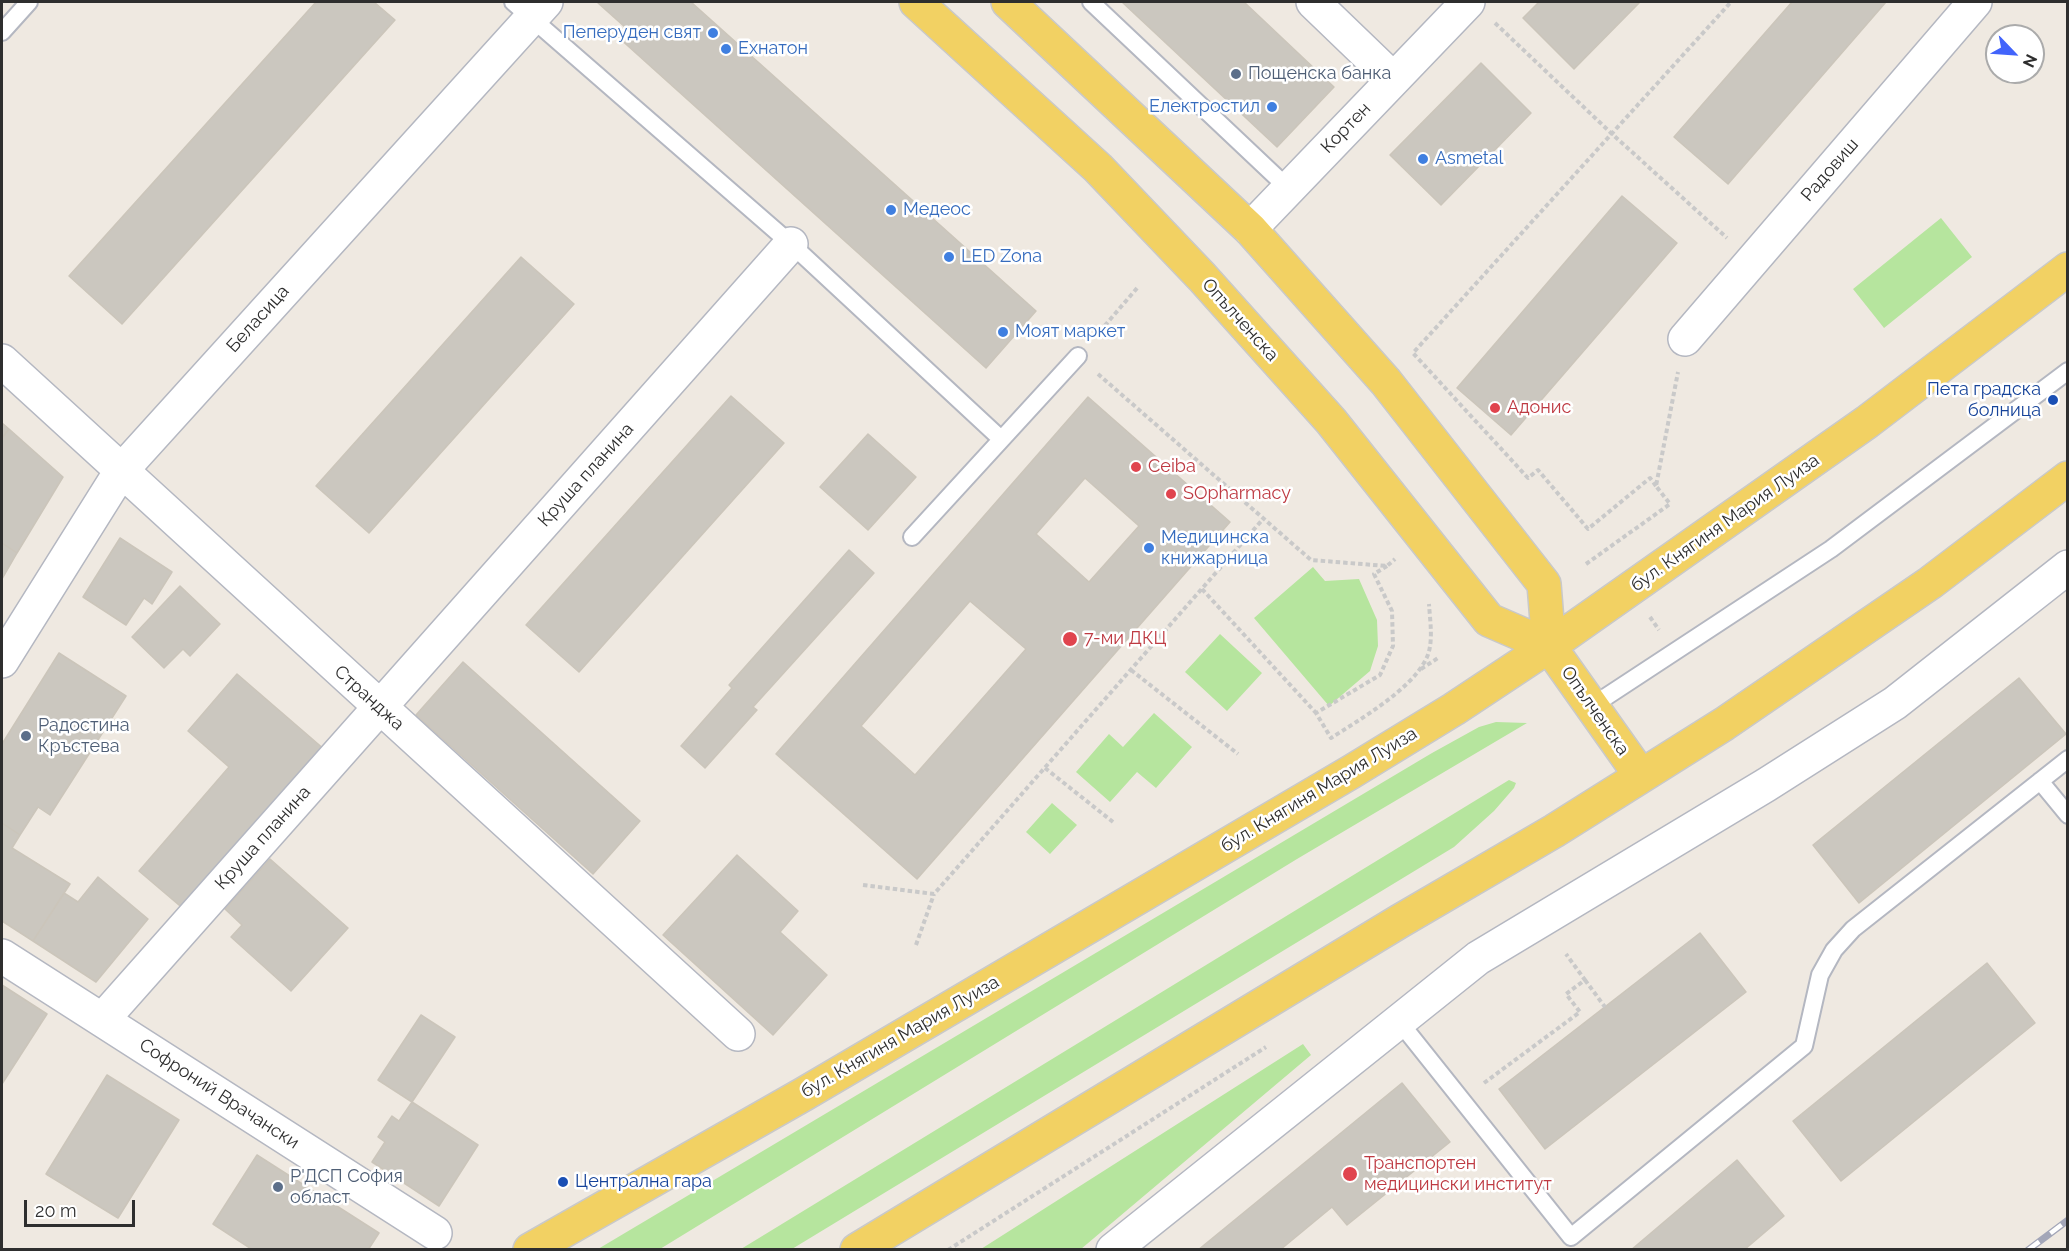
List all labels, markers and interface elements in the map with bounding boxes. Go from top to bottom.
place label: Пеперуден свят [563,22,701,44]
north arrow [1985,24,2045,84]
marker: Пеперуден свят [706,26,720,40]
place label: Ехнатон [738,38,808,60]
marker: Ехнатон [719,42,733,56]
text: N [2019,51,2041,71]
place label: Пощенска банка [1248,63,1391,85]
marker: Пощенска банка [1229,67,1243,81]
place label: Електростил [1149,96,1260,118]
street label: Кортен [1317,98,1375,158]
marker: Електростил [1265,100,1279,114]
street label: Радовиш [1797,134,1863,206]
place label: Asmetal [1435,148,1503,170]
marker: Asmetal [1416,152,1430,166]
place label: Медеос [903,199,971,221]
marker: Медеос [884,203,898,217]
place label: LED Zona [961,246,1042,268]
marker: LED Zona [942,250,956,264]
street label: Опълченска [1197,274,1283,366]
street label: Беласица [222,281,294,357]
place label: Моят маркет [1015,321,1125,343]
marker: Моят маркет [996,325,1010,339]
place label: Пета градска болница [1927,379,2041,422]
marker: Пета градска болница [2046,393,2060,407]
place label: Адонис [1507,397,1571,419]
marker: Адонис [1488,401,1502,415]
street label: Круша планина [534,419,638,531]
street label: бул. Княгиня Мария Луиза [1627,450,1823,596]
place label: Ceiba [1148,456,1196,478]
marker: Ceiba [1129,460,1143,474]
place label: SOpharmacy [1183,483,1291,505]
marker: SOpharmacy [1164,487,1178,501]
place label: Медицинска книжарница [1161,527,1269,570]
marker: Медицинска книжарница [1142,541,1156,555]
place label: 7-ми ДКЦ [1084,628,1167,650]
marker: 7-ми ДКЦ [1061,630,1079,648]
street label: Странджа [330,661,408,735]
street label: Опълченска [1556,662,1634,760]
place label: Радостина Кръстева [38,715,130,758]
street label: бул. Княгиня Мария Луиза [1217,723,1421,857]
marker: Радостина Кръстева [19,729,33,743]
street label: Круша планина [211,782,315,894]
street label: бул. Княгиня Мария Луиза [797,971,1003,1103]
street label: Софроний Врачански [135,1034,303,1154]
place label: Транспортен медицински институт [1364,1153,1552,1196]
marker: Транспортен медицински институт [1341,1165,1359,1183]
place label: Р'ДСП София област [290,1166,403,1208]
place label: Централна гара [575,1171,712,1193]
marker: Централна гара [556,1175,570,1189]
marker: Р'ДСП София област [271,1180,285,1194]
scale bar [27,1188,138,1226]
text: 20 m [35,1200,77,1221]

